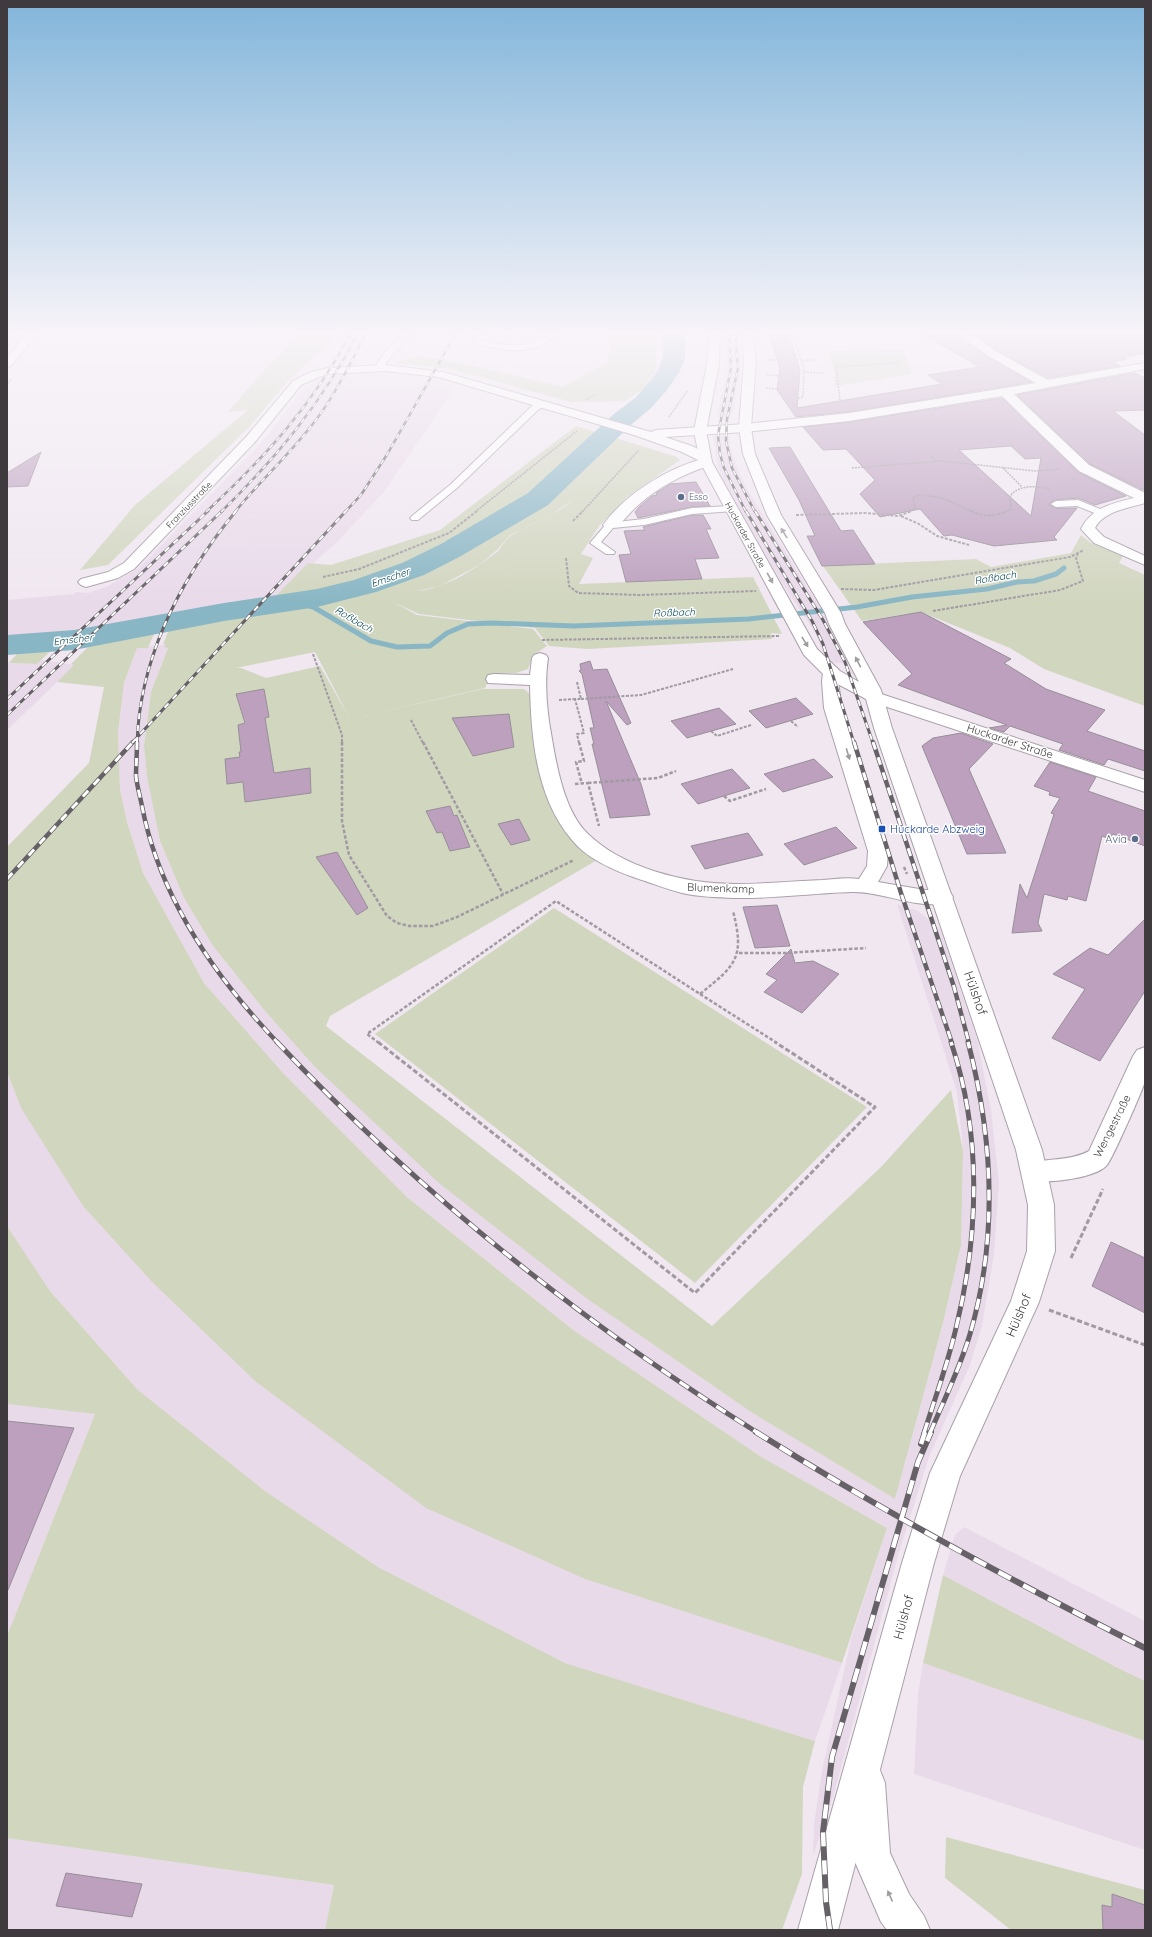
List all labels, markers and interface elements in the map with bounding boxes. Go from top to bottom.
street label: Franziusstraße [163,479,214,530]
place label: Esso [689,491,708,502]
marker: Esso [676,492,686,502]
street label: Huckarder Straße [723,500,768,570]
one-way arrow [780,527,787,539]
water label: Emscher [369,564,412,590]
water label: Roßbach [973,568,1017,587]
one-way arrow [767,573,773,584]
water label: Roßbach [332,603,375,636]
water label: Roßbach [653,605,695,620]
water label: Emscher [52,630,95,648]
one-way arrow [801,636,808,648]
one-way arrow [855,656,861,668]
street label: Huckarder Straße [965,720,1055,762]
one-way arrow [845,749,851,761]
place label: Huckarde Abzweig [890,822,985,836]
marker: Huckarde Abzweig [877,824,887,834]
place label: Avia [1105,832,1127,846]
marker: Avia [1130,834,1140,844]
street label: Blumenkamp [687,880,755,896]
street label: Hülshof [961,969,991,1018]
street label: Wengestraße [1090,1092,1134,1160]
street label: Hülshof [1002,1291,1034,1339]
street label: Hülshof [889,1593,917,1641]
one-way arrow [887,1891,893,1902]

